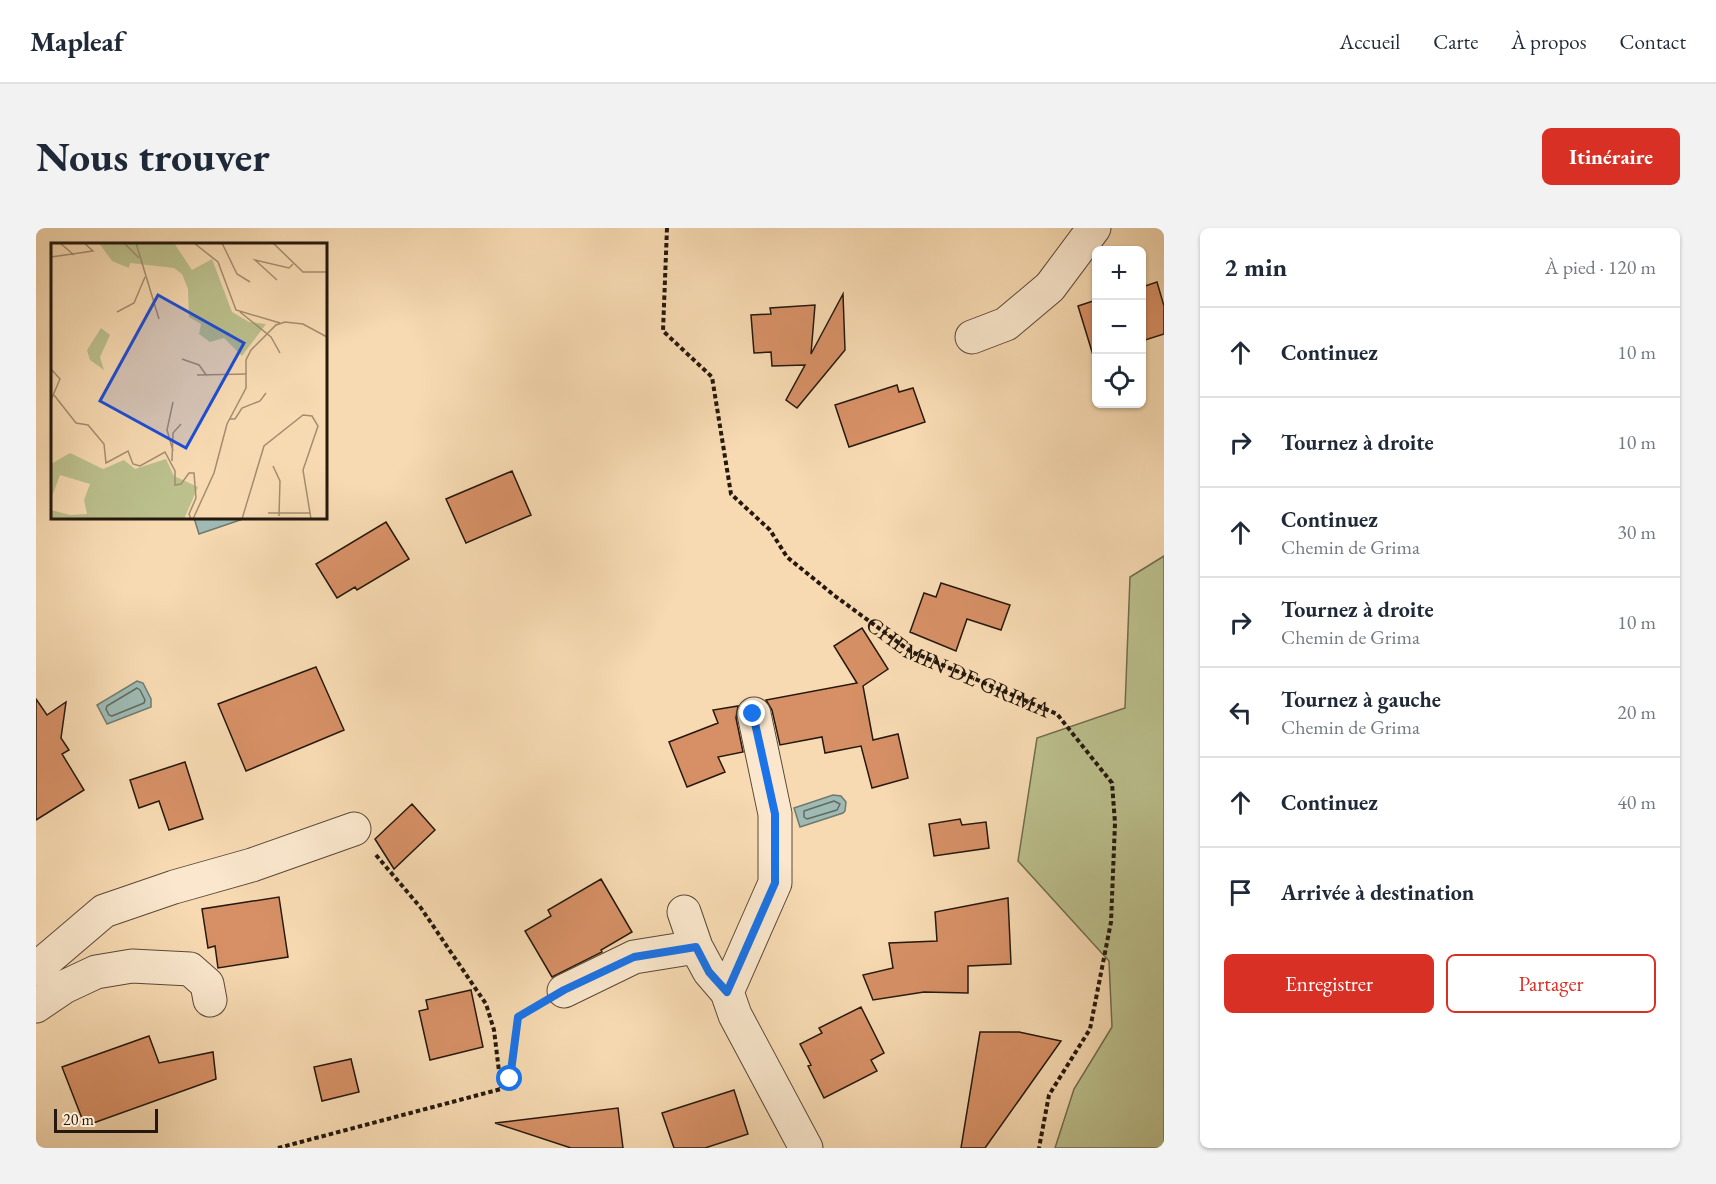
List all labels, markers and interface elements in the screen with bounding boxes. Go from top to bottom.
text: Mapleaf [30,23,124,59]
text: Accueil [1340,28,1400,55]
text: Carte [1433,28,1478,55]
text: À propos [1511,28,1586,55]
text: Contact [1619,28,1686,55]
button: Itinéraire [1542,128,1680,185]
text: Nous trouver [36,129,270,184]
inset map [51,243,327,519]
map controls [1092,246,1146,408]
button: + [1092,246,1146,300]
text: 2 min [1224,250,1287,284]
text: À pied · 120 m [1545,254,1656,280]
button: − [1092,300,1146,354]
icon: ahead [1224,336,1257,369]
text: Continuez [1281,338,1378,367]
text: 10 m [1617,339,1656,365]
button: locate [1092,354,1146,408]
icon: right [1224,426,1257,459]
text: Tournez à droite [1281,428,1434,457]
text: 10 m [1617,429,1656,455]
text: Continuez [1281,505,1378,534]
icon: ahead [1224,516,1257,549]
text: 30 m [1617,519,1656,545]
text: Chemin de Grima [1281,534,1420,560]
text: Tournez à droite [1281,595,1434,624]
icon: right [1224,606,1257,639]
street label: CHEMIN DE GRIMA [860,609,1056,724]
text: 10 m [1617,609,1656,635]
text: Chemin de Grima [1281,624,1420,650]
text: Tournez à gauche [1281,685,1441,714]
icon: left [1224,696,1257,729]
text: 20 m [1617,699,1656,725]
route end [739,700,765,726]
text: Chemin de Grima [1281,714,1420,740]
icon: ahead [1224,786,1257,819]
text: Continuez [1281,788,1378,817]
text: 40 m [1617,789,1656,815]
icon: arrive [1224,876,1257,909]
text: Arrivée à destination [1281,878,1474,907]
button: Enregistrer [1224,954,1434,1013]
button: Partager [1446,954,1656,1013]
route start [496,1065,522,1091]
scale bar [54,1106,158,1134]
text: 20 m [63,1109,94,1130]

